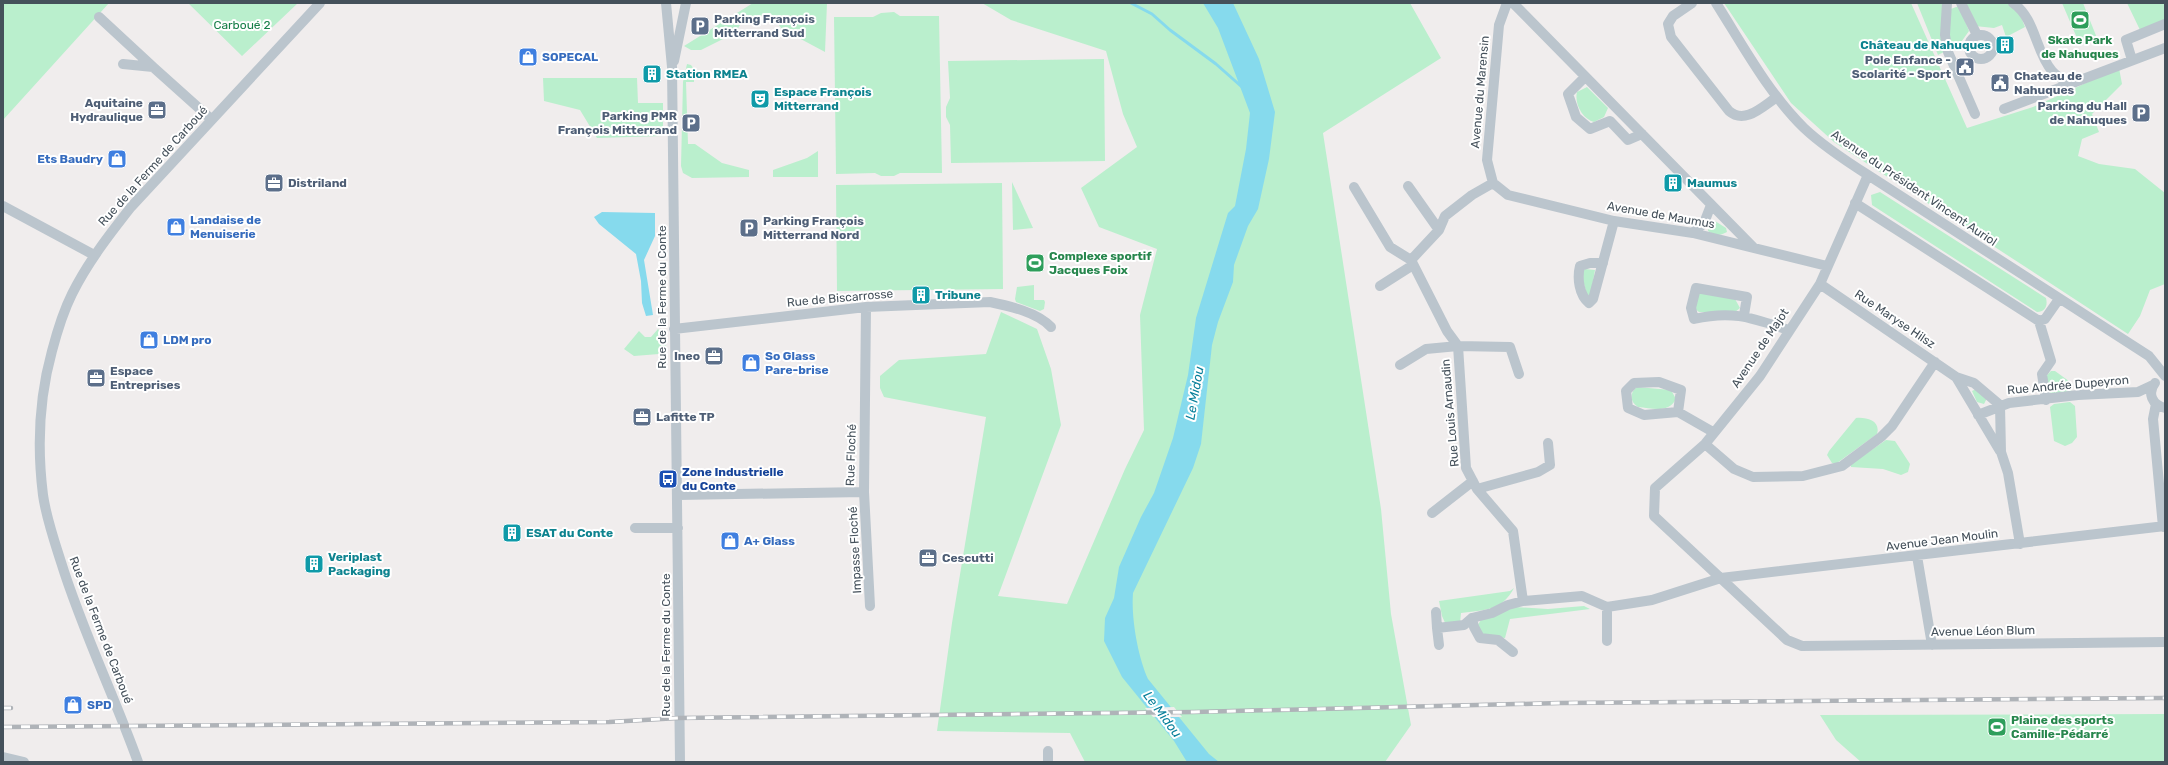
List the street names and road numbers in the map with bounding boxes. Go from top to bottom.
street label: Avenue du Marensin [1468,35,1492,149]
street label: Rue de la Ferme de Carboué [95,103,211,229]
street label: Avenue du Président Vincent Auriol [1829,127,2000,249]
street label: Avenue de Maumus [1606,199,1716,231]
street label: Rue de la Ferme du Conte [655,225,669,369]
street label: Rue de Biscarrosse [786,286,894,310]
street label: Rue Maryse Hilsz [1852,287,1938,351]
street label: Avenue de Majot [1728,305,1792,390]
street label: Rue Louis Arnaudin [1438,359,1462,467]
street label: Rue Andrée Dupeyron [2007,373,2129,397]
street label: Rue Floché [843,423,859,486]
street label: Impasse Floché [846,506,864,594]
street label: Avenue Jean Moulin [1885,526,1999,554]
street label: Rue de la Ferme de Carboué [66,554,136,706]
street label: Rue de la Ferme du Conte [659,573,673,717]
street label: Avenue Léon Blum [1931,623,2035,639]

